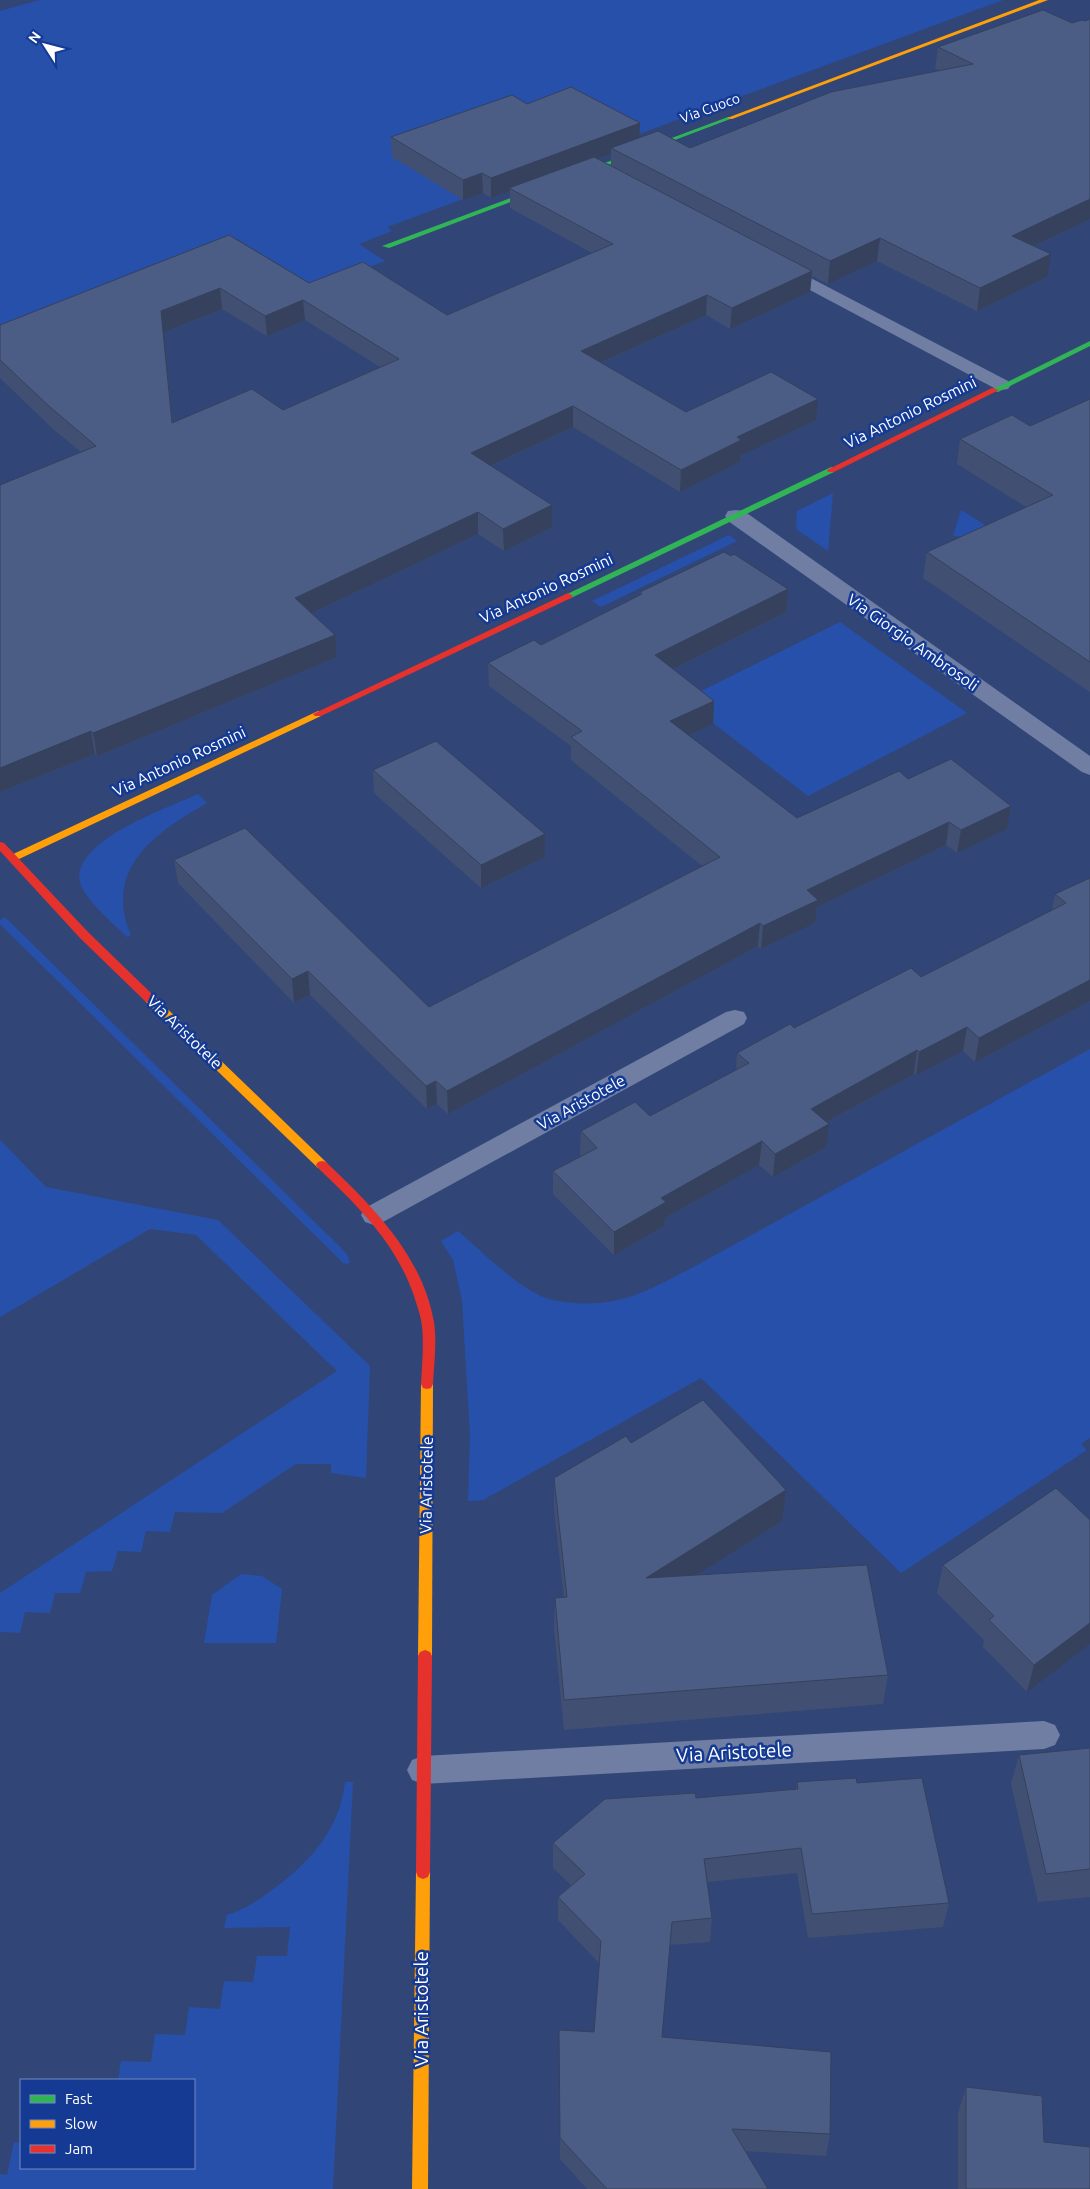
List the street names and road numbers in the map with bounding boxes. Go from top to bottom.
street label: Via Cuoco [678,90,742,126]
street label: Via Antonio Rosmini [841,372,979,452]
street label: Via Antonio Rosmini [477,549,615,627]
street label: Via Giorgio Ambrosoli [844,590,982,694]
street label: Via Antonio Rosmini [110,722,248,800]
street label: Via Aristotele [144,992,226,1072]
street label: Via Aristotele [534,1070,628,1134]
street label: Via Aristotele [416,1436,436,1534]
street label: Via Aristotele [676,1738,792,1766]
street label: Via Aristotele [410,1951,432,2067]

